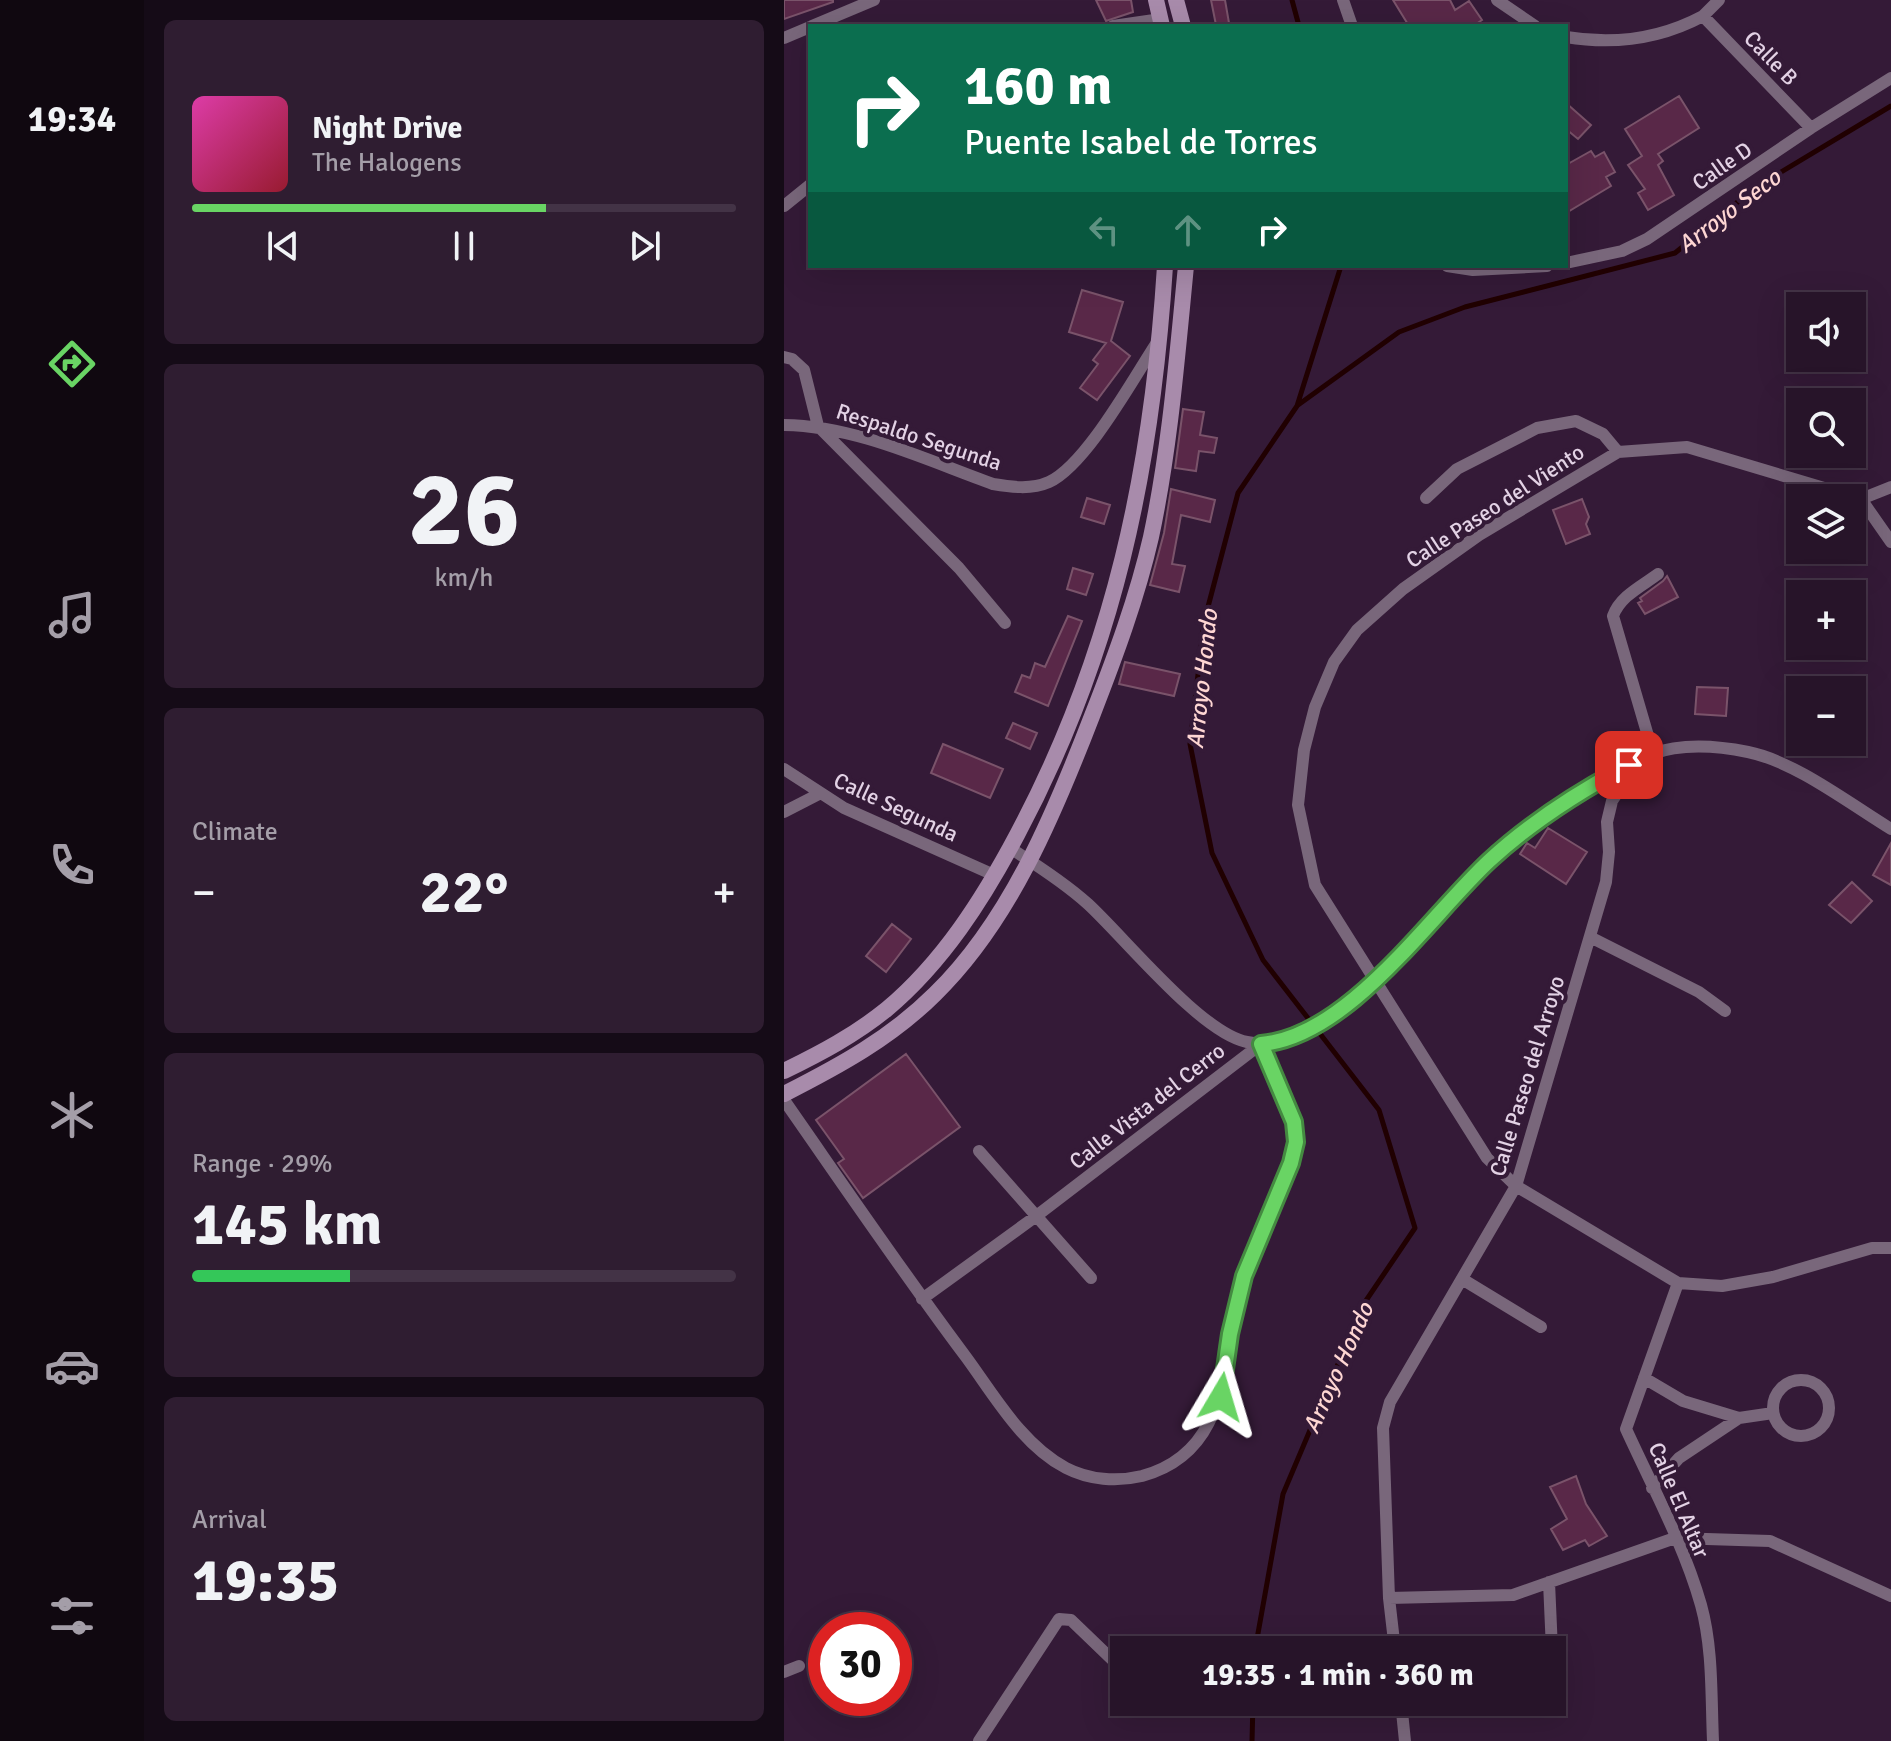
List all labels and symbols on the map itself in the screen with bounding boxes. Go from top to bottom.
street label: Calle B [1738,25,1804,91]
street label: Calle D [1687,136,1757,196]
water label: Arroyo Seco [1671,161,1788,260]
street label: Respaldo Segunda [833,398,1005,476]
street label: Calle Paseo del Viento [1401,438,1589,574]
water label: Arroyo Hondo [1180,606,1224,750]
pin [1595,731,1663,799]
street label: Calle Segunda [829,766,963,848]
street label: Calle Paseo del Arroyo [1484,972,1570,1180]
street label: Calle Vista del Cerro [1064,1037,1230,1175]
water label: Arroyo Hondo [1296,1297,1381,1438]
position arrow [1179,1355,1263,1439]
street label: Calle El Altar [1643,1438,1715,1562]
speed limit sign: 30 [808,1612,912,1716]

